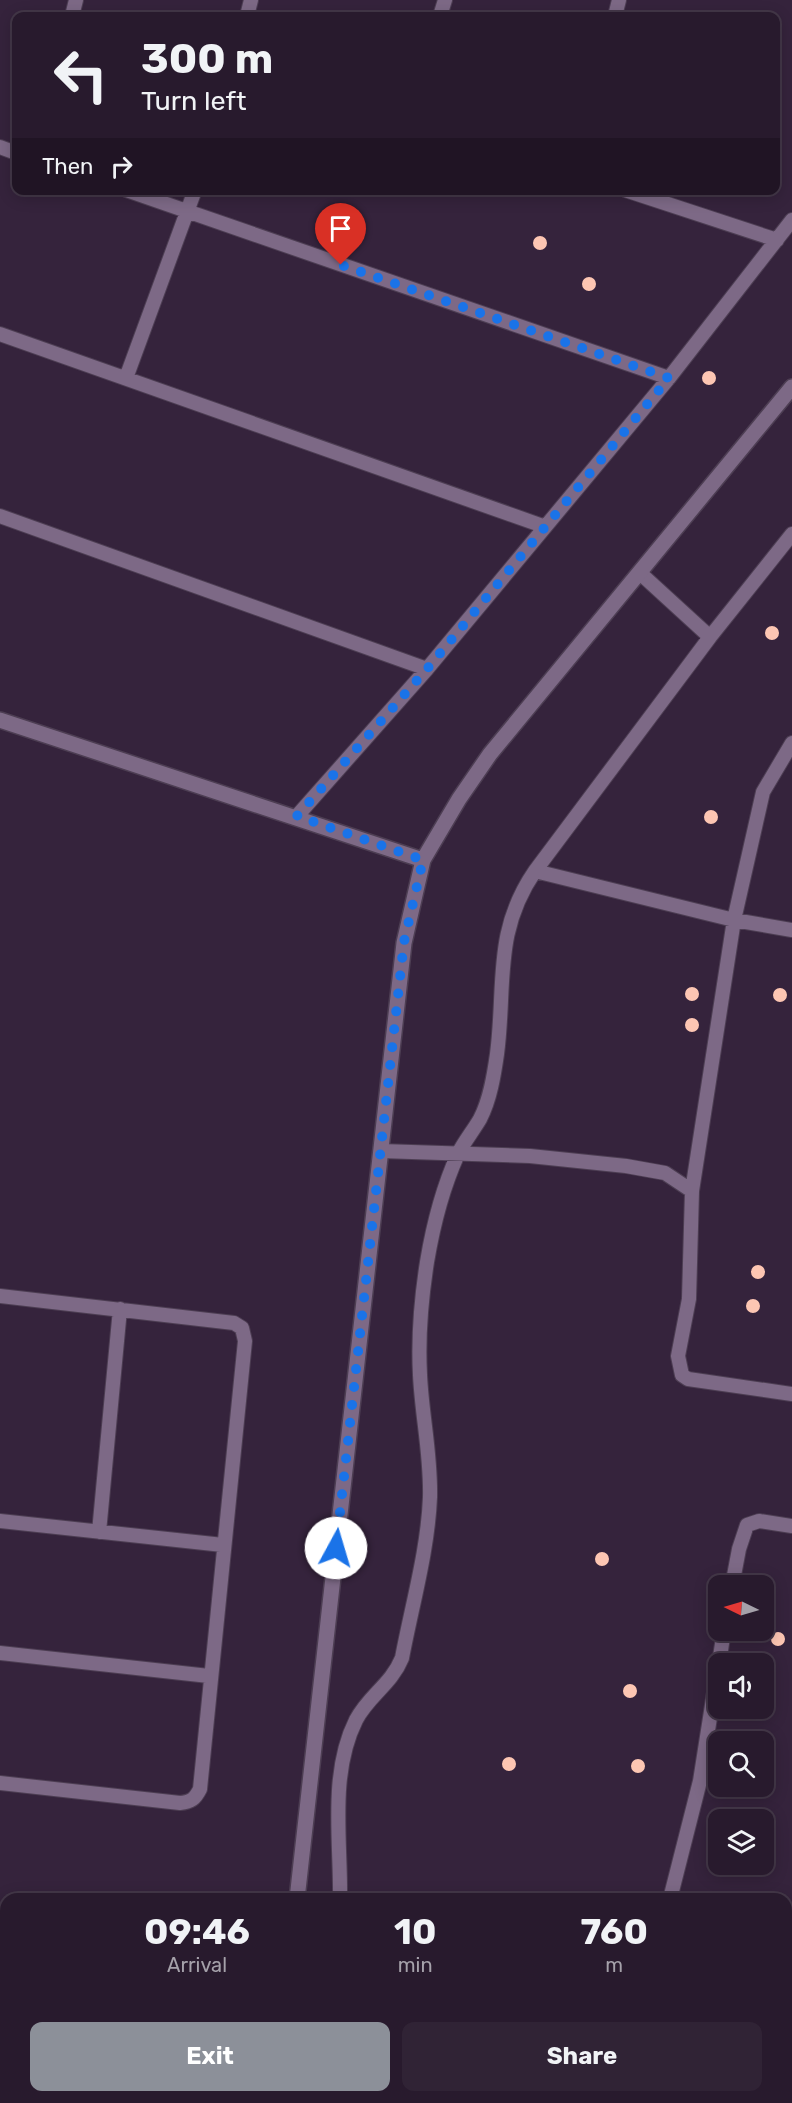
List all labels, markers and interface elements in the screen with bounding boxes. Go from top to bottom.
text: 300 m [141,34,273,84]
icon: left [42,36,120,114]
text: Turn left [141,85,246,117]
icon: right [105,150,138,183]
text: Then [42,153,93,180]
pin [315,203,366,265]
icon: arrive [324,212,357,245]
position arrow [304,1516,368,1580]
north arrow [708,1575,774,1641]
map controls [708,1575,774,1875]
button: sound [708,1653,774,1719]
button: search [708,1731,774,1797]
button: layers [708,1809,774,1875]
text: 09:46 [144,1910,250,1953]
text: 10 [394,1910,436,1953]
text: 760 [580,1910,648,1953]
text: Arrival [167,1953,227,1977]
text: min [398,1953,433,1977]
text: m [605,1953,623,1977]
button: Exit [30,2022,390,2091]
button: Share [402,2022,762,2091]

